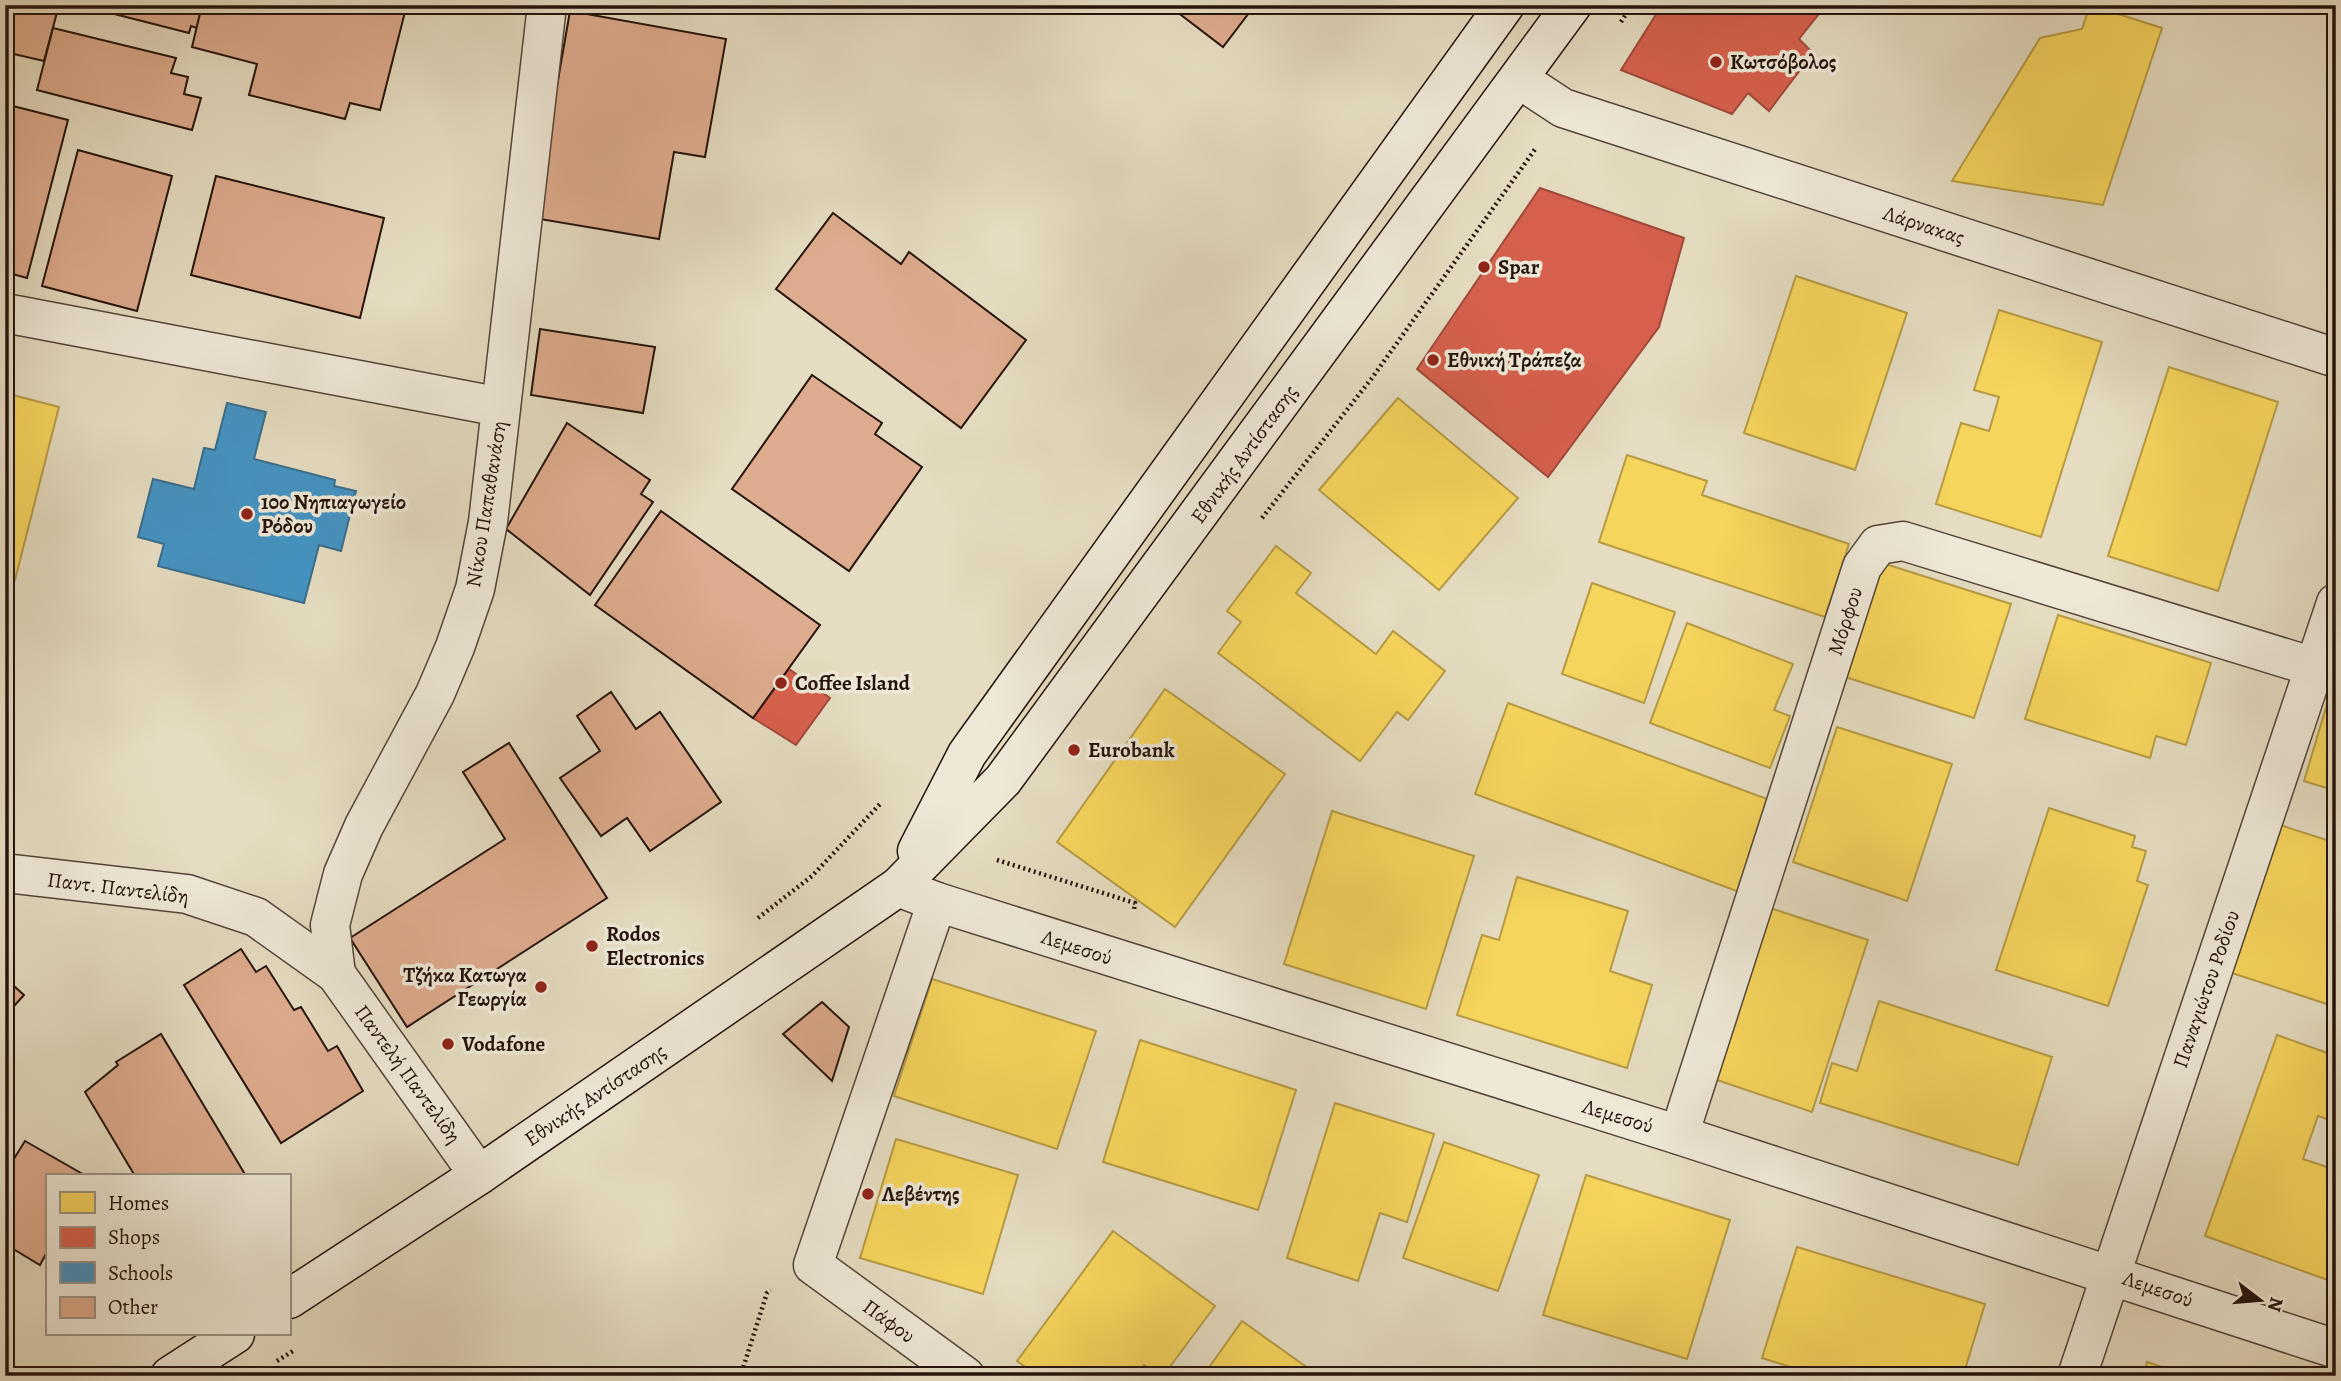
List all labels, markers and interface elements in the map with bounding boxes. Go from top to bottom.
place label: Κωτσόβολος [1730,48,1837,76]
marker: Κωτσόβολος [1708,54,1724,70]
street label: Λάρνακας [1879,198,1968,251]
place label: Spar [1498,253,1540,281]
marker: Spar [1476,259,1492,275]
place label: Εθνική Τράπεζα [1447,346,1582,374]
marker: Εθνική Τράπεζα [1425,352,1441,368]
street label: Εθνικής Αντίστασης [1184,379,1304,529]
street label: Νίκου Παπαθανάση [459,419,513,589]
place label: 10ο Νηπιαγωγείο Ρόδου [261,488,406,540]
marker: 10ο Νηπιαγωγείο Ρόδου [239,506,255,522]
street label: Μόρφου [1821,583,1869,659]
place label: Coffee Island [795,669,911,697]
marker: Coffee Island [773,675,789,691]
place label: Eurobank [1088,736,1175,764]
marker: Eurobank [1066,742,1082,758]
street label: Παντ. Παντελίδη [46,865,190,911]
street label: Παναγιώτου Ροδίου [2166,906,2246,1072]
place label: Rodos Electronics [606,920,705,972]
street label: Λεμεσού [1037,922,1116,972]
marker: Rodos Electronics [584,938,600,954]
place label: Τζήκα Κατωγα Γεωργία [403,961,527,1013]
marker: Τζήκα Κατωγα Γεωργία [533,979,549,995]
street label: Παντελή Παντελίδη [348,999,468,1149]
place label: Vodafone [461,1030,546,1058]
marker: Vodafone [440,1036,456,1052]
street label: Εθνικής Αντίστασης [519,1037,671,1153]
street label: Λεμεσού [1578,1092,1657,1140]
legend [46,1174,290,1336]
place label: Λεβέντης [881,1180,960,1208]
marker: Λεβέντης [860,1186,876,1202]
text: Homes [108,1189,169,1217]
text: Shops [108,1223,160,1251]
text: Schools [108,1259,173,1287]
street label: Λεμεσού [2118,1264,2197,1314]
north arrow [2226,1266,2296,1336]
street label: Πάφου [857,1292,921,1350]
text: Other [108,1293,158,1321]
text: N [2261,1294,2290,1315]

